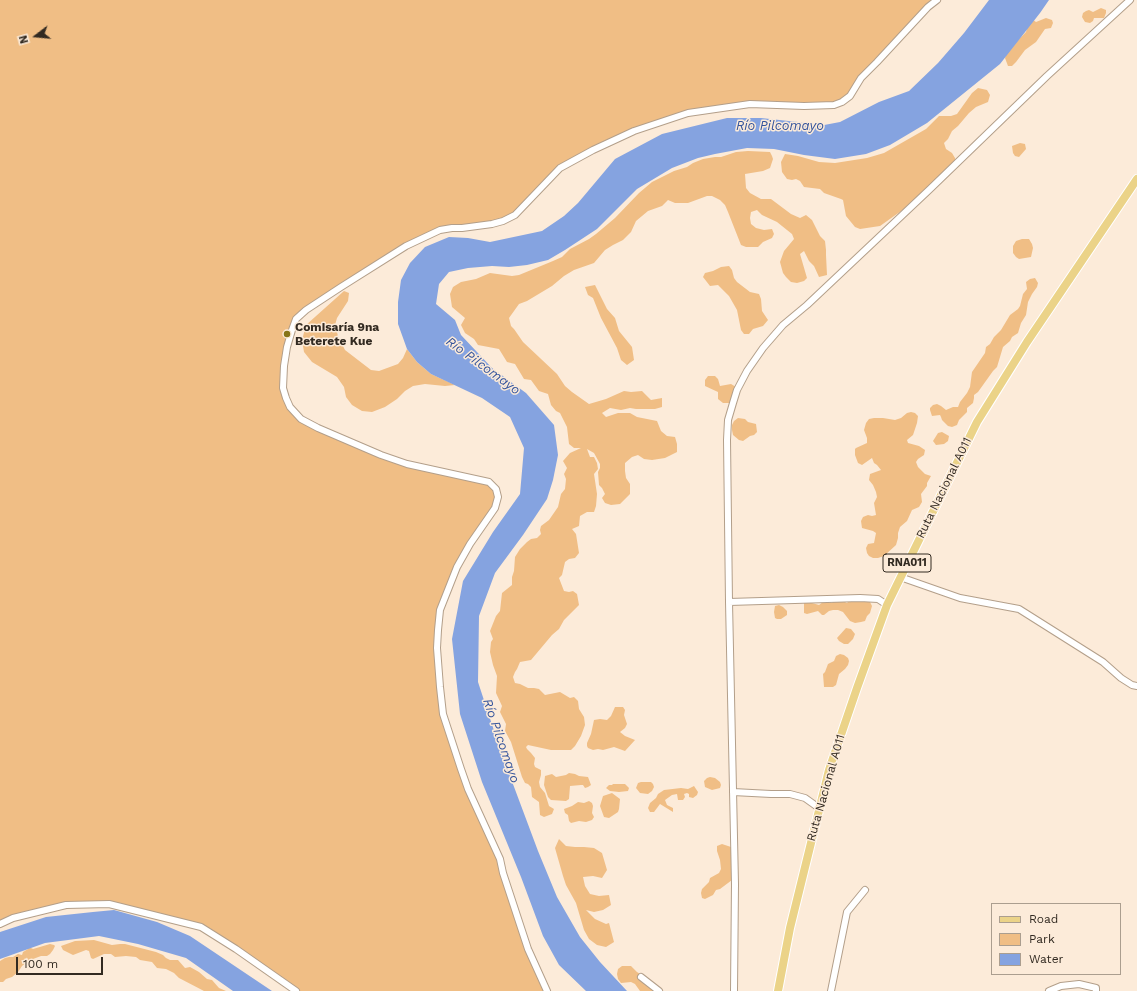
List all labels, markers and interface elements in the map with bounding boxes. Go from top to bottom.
north arrow [16,16,56,56]
text: N [17,34,31,45]
water label: Río Pilcomayo [736,118,824,134]
place label: Comisaría 9na Beterete Kue [295,320,379,348]
marker: Comisaría 9na Beterete Kue [282,329,292,339]
water label: Río Pilcomayo [443,334,523,398]
street label: Ruta Nacional A011 [913,435,975,541]
road number: RNA011 [883,554,931,572]
water label: Río Pilcomayo [479,697,523,785]
street label: Ruta Nacional A011 [804,733,848,843]
legend [991,903,1121,975]
text: Road [1029,912,1058,926]
text: Park [1029,932,1055,946]
scale bar [18,949,105,975]
text: Water [1029,952,1063,966]
text: 100 m [23,957,58,971]

